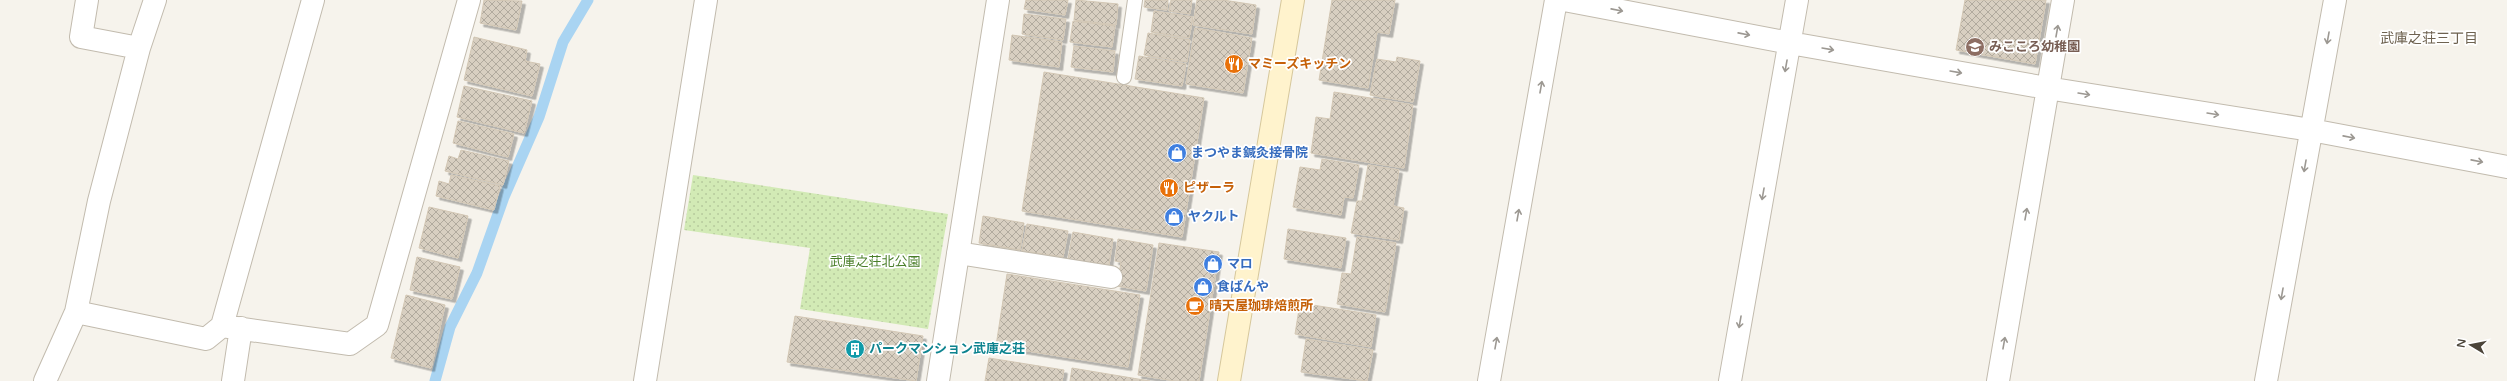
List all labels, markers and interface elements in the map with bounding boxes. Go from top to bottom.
one-way arrow [1610,6,1623,14]
one-way arrow [2054,25,2062,38]
one-way arrow [1737,30,1750,38]
district label: 武庫之荘三丁目 [2380,30,2478,47]
one-way arrow [2324,31,2332,44]
school or university icon: みこころ幼稚園 [1964,36,1986,58]
place label: みこころ幼稚園 [1989,39,2080,55]
one-way arrow [1821,46,1834,54]
restaurant icon: マミーズキッチン [1223,53,1245,75]
place label: マミーズキッチン [1248,56,1351,72]
one-way arrow [1781,59,1789,72]
one-way arrow [1949,68,1962,76]
one-way arrow [1537,80,1545,93]
one-way arrow [2077,90,2090,98]
one-way arrow [2206,110,2219,118]
one-way arrow [2343,134,2356,142]
shop icon: まつやま鍼灸接骨院 [1166,142,1188,164]
place label: まつやま鍼灸接骨院 [1191,145,1308,161]
one-way arrow [2470,158,2483,166]
one-way arrow [2300,159,2308,172]
restaurant icon: ピザーラ [1158,177,1180,199]
place label: ピザーラ [1183,180,1235,196]
one-way arrow [1759,187,1767,200]
shop icon: ヤクルト [1163,206,1185,228]
one-way arrow [1515,208,1523,221]
one-way arrow [2022,208,2030,221]
place label: ヤクルト [1188,209,1240,225]
shop icon: マロ [1202,253,1224,275]
park label: 武庫之荘北公園 [829,254,921,270]
place label: マロ [1227,256,1253,272]
shop icon: 食ぱんや [1192,276,1214,298]
place label: 食ぱんや [1217,279,1269,295]
one-way arrow [2277,287,2285,300]
cafe icon: 晴天屋珈琲焙煎所 [1184,295,1206,317]
place label: 晴天屋珈琲焙煎所 [1209,298,1313,314]
one-way arrow [1736,315,1744,328]
north arrow [2451,325,2491,365]
one-way arrow [1492,336,1500,349]
one-way arrow [2000,336,2008,349]
building icon: パークマンション武庫之荘 [844,338,866,360]
text: N [2454,338,2469,349]
place label: パークマンション武庫之荘 [869,341,1025,357]

